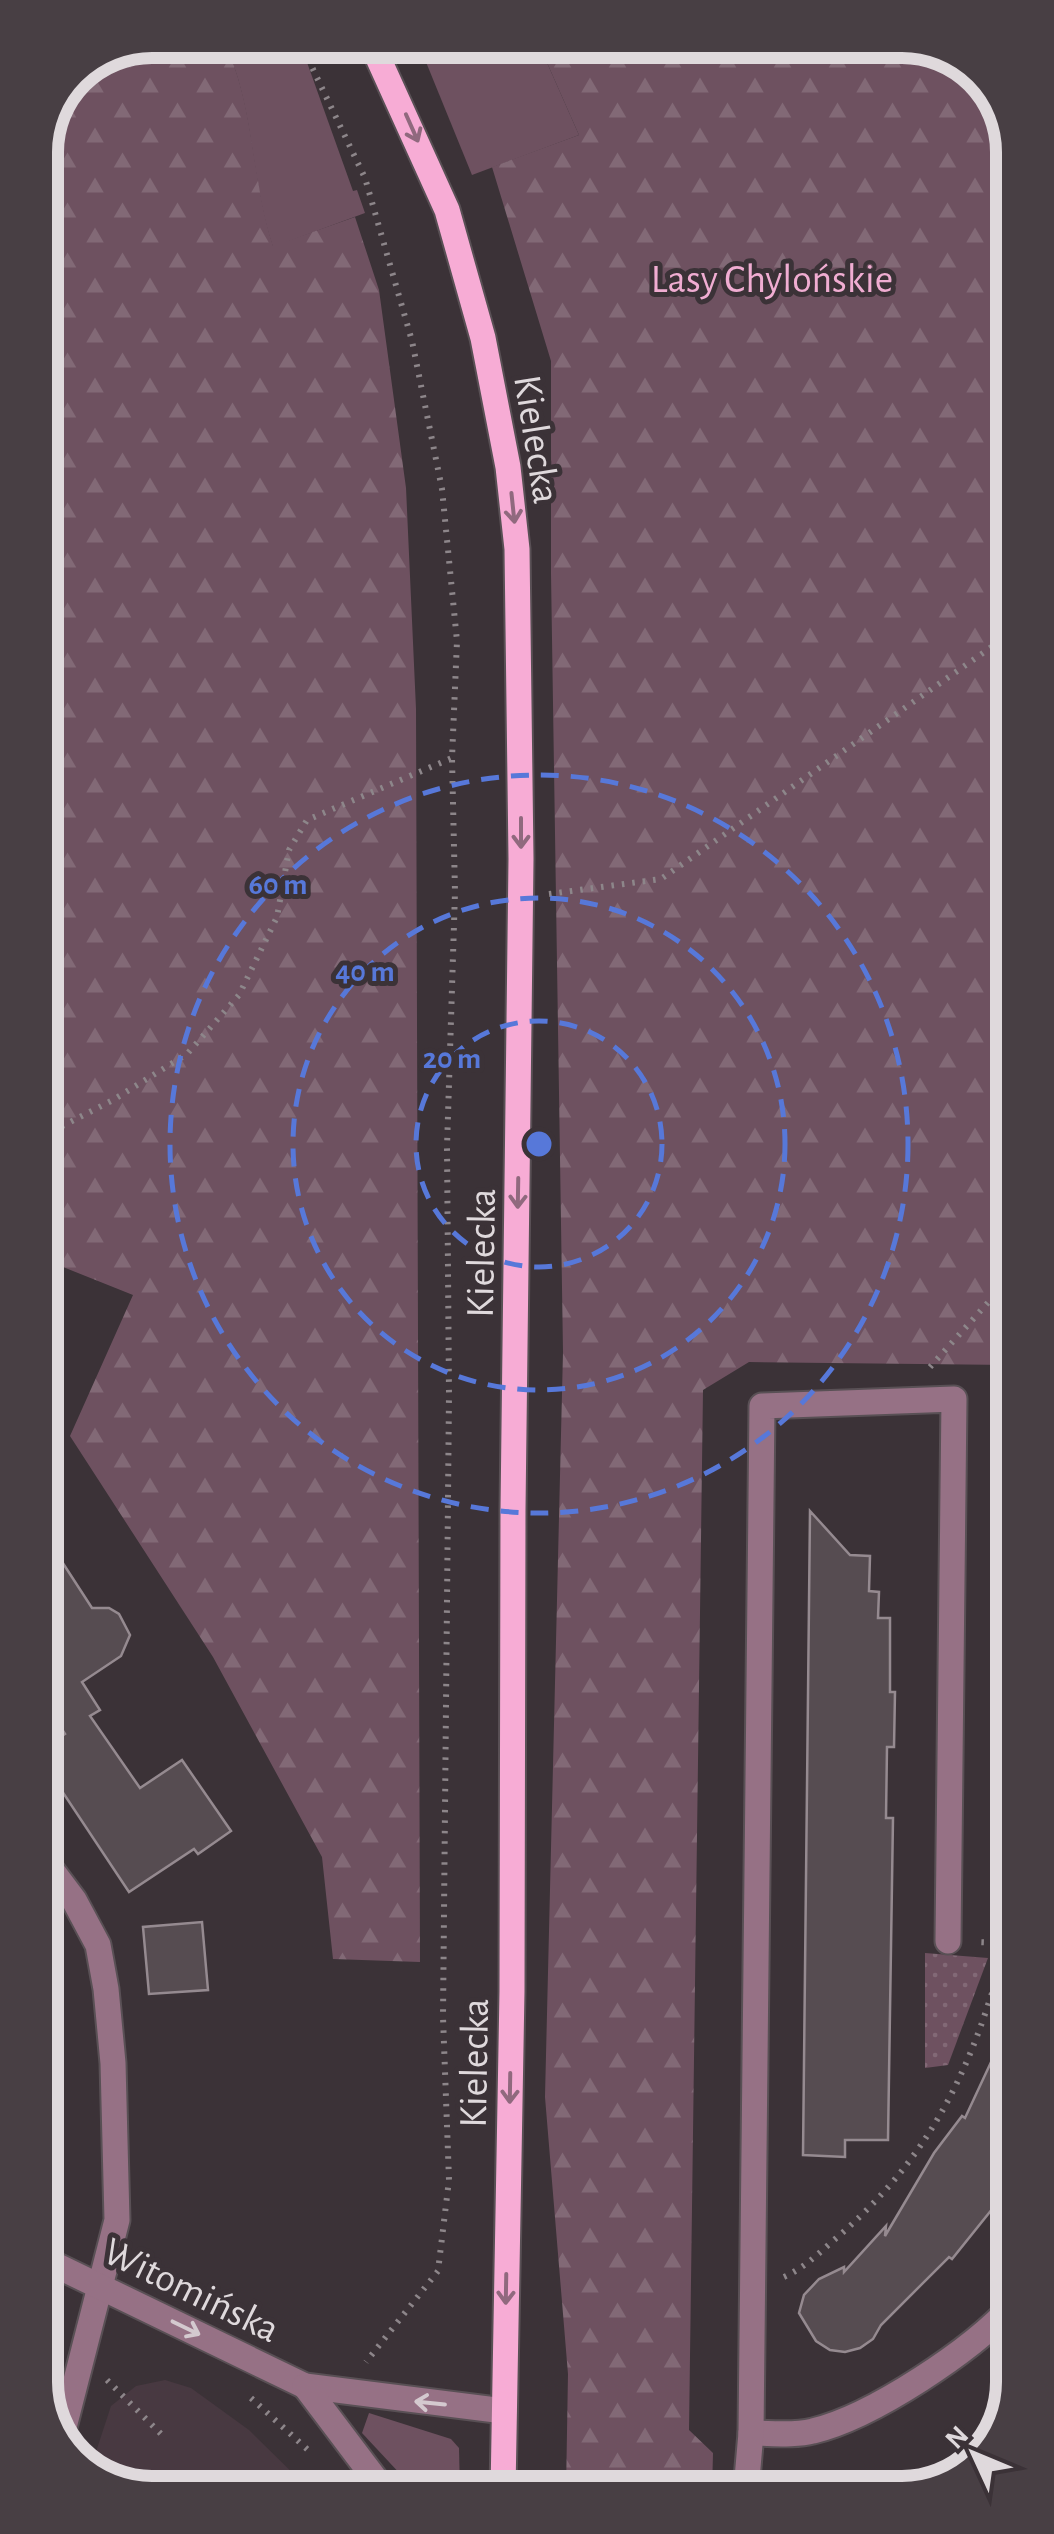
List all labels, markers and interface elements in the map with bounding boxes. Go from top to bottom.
one-way arrow [404,112,422,143]
park label: Lasy Chylońskie [651,260,893,300]
street label: Kielecka [506,372,566,506]
one-way arrow [504,492,523,524]
one-way arrow [512,816,530,849]
text: 60 m [249,870,307,900]
text: 40 m [335,957,395,987]
text: 20 m [423,1044,481,1074]
centre of rings [521,1126,557,1162]
one-way arrow [509,1177,528,1209]
street label: Kielecka [461,1188,503,1318]
street label: Kielecka [454,1998,496,2128]
one-way arrow [500,2072,520,2104]
street label: Witomińska [97,2231,285,2350]
one-way arrow [497,2272,516,2305]
one-way arrow [170,2319,200,2338]
one-way arrow [415,2393,447,2412]
north arrow [924,2404,1024,2504]
text: N [941,2421,974,2455]

